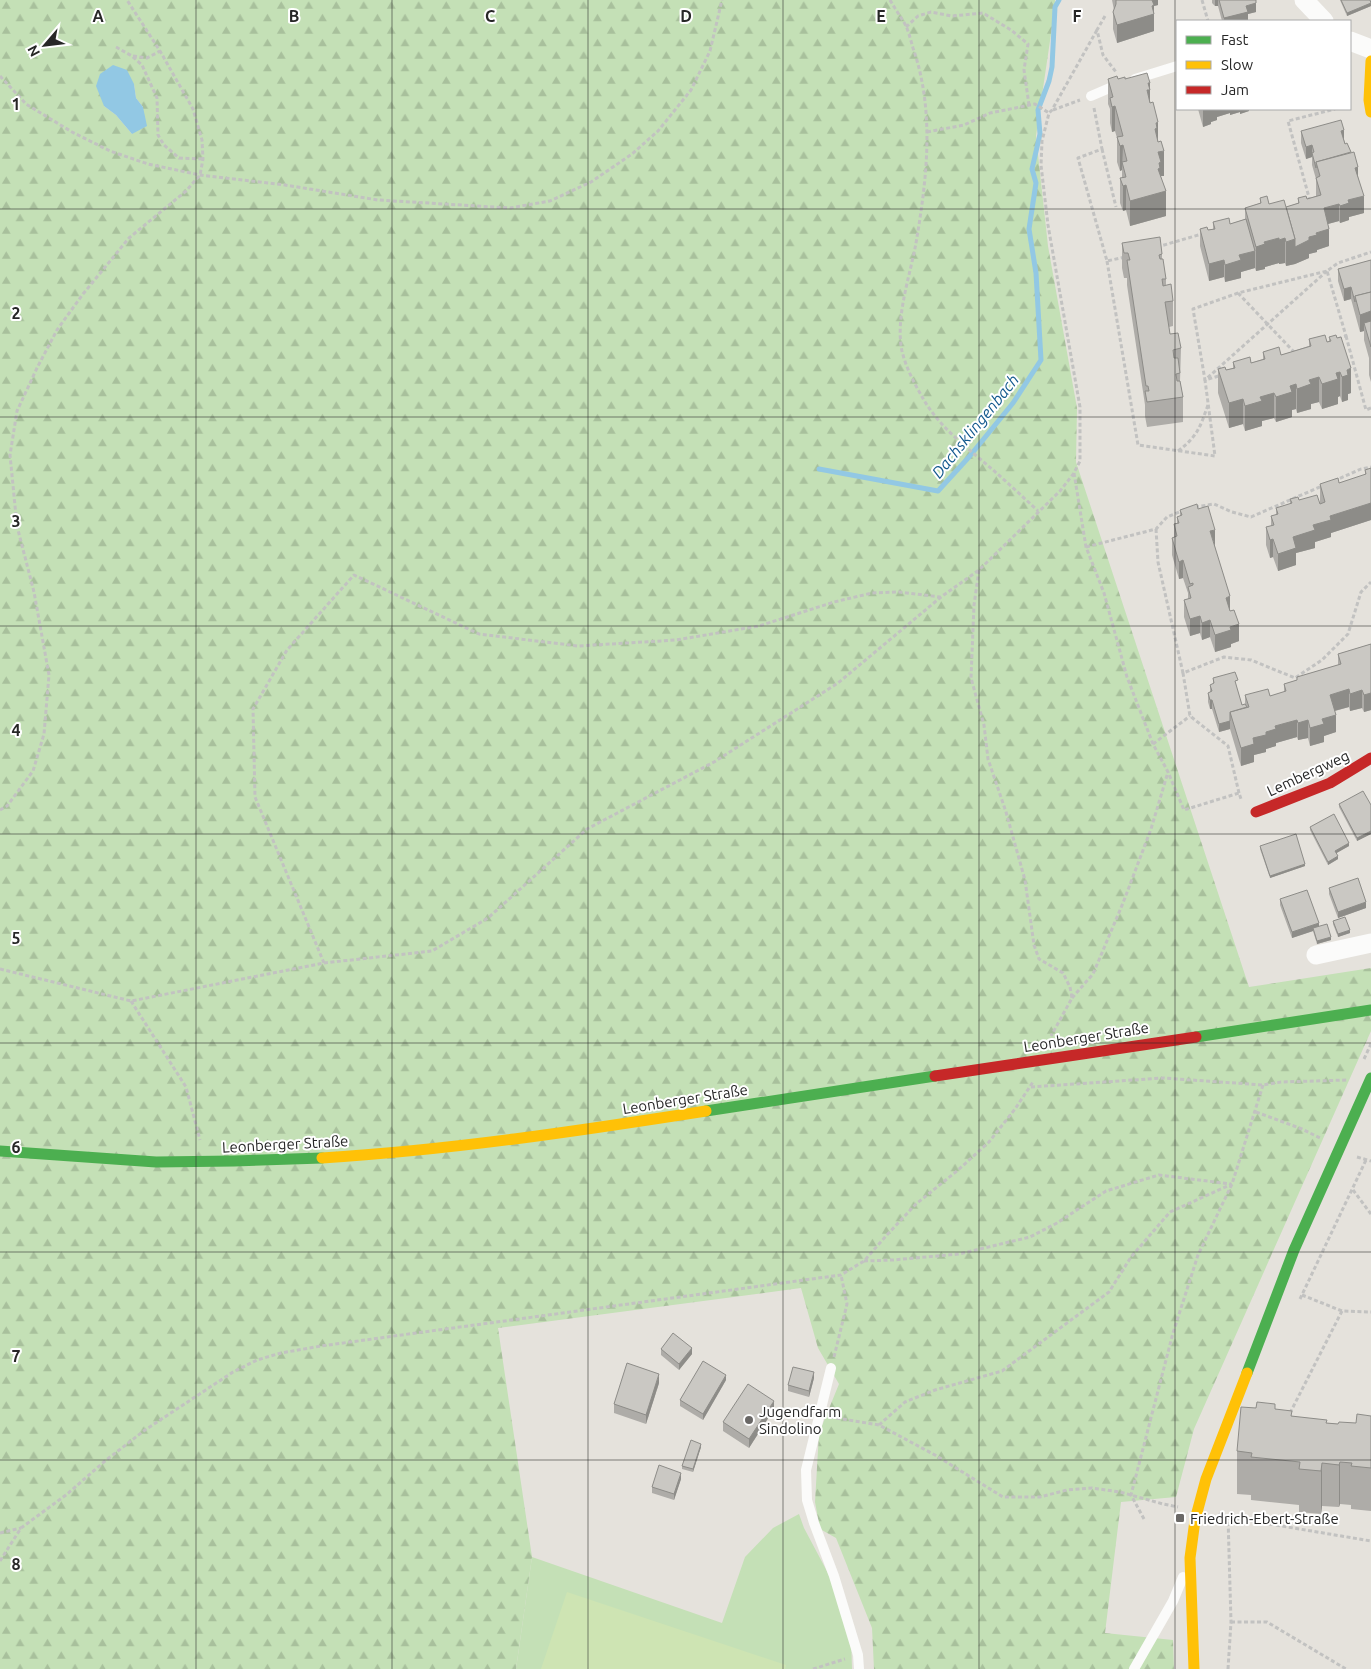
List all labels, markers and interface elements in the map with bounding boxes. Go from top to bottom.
text: A [92,7,104,25]
text: B [289,7,299,25]
text: C [485,7,495,25]
text: D [680,7,692,25]
text: E [876,7,886,25]
text: F [1073,7,1082,25]
north arrow [20,20,70,70]
legend [1176,20,1351,110]
text: Fast [1221,31,1249,48]
text: N [24,43,43,59]
text: Slow [1221,56,1254,73]
text: Jam [1221,81,1249,98]
text: 1 [11,95,21,113]
text: 2 [11,304,21,322]
water label: Dachsklingenbach [928,371,1022,481]
text: 3 [11,512,21,530]
text: 4 [11,721,21,739]
street label: Lembergweg [1264,747,1352,799]
text: 5 [11,929,21,947]
street label: Leonberger Straße [1022,1019,1150,1055]
street label: Leonberger Straße [621,1081,749,1117]
street label: Leonberger Straße [221,1132,349,1156]
text: 6 [11,1138,21,1156]
text: 7 [11,1347,21,1365]
place label: Jugendfarm Sindolino [759,1403,841,1437]
marker: Jugendfarm Sindolino [743,1414,755,1426]
place label: Friedrich-Ebert-Straße [1190,1510,1339,1527]
marker: Friedrich-Ebert-Straße [1174,1512,1186,1524]
text: 8 [11,1555,21,1573]

